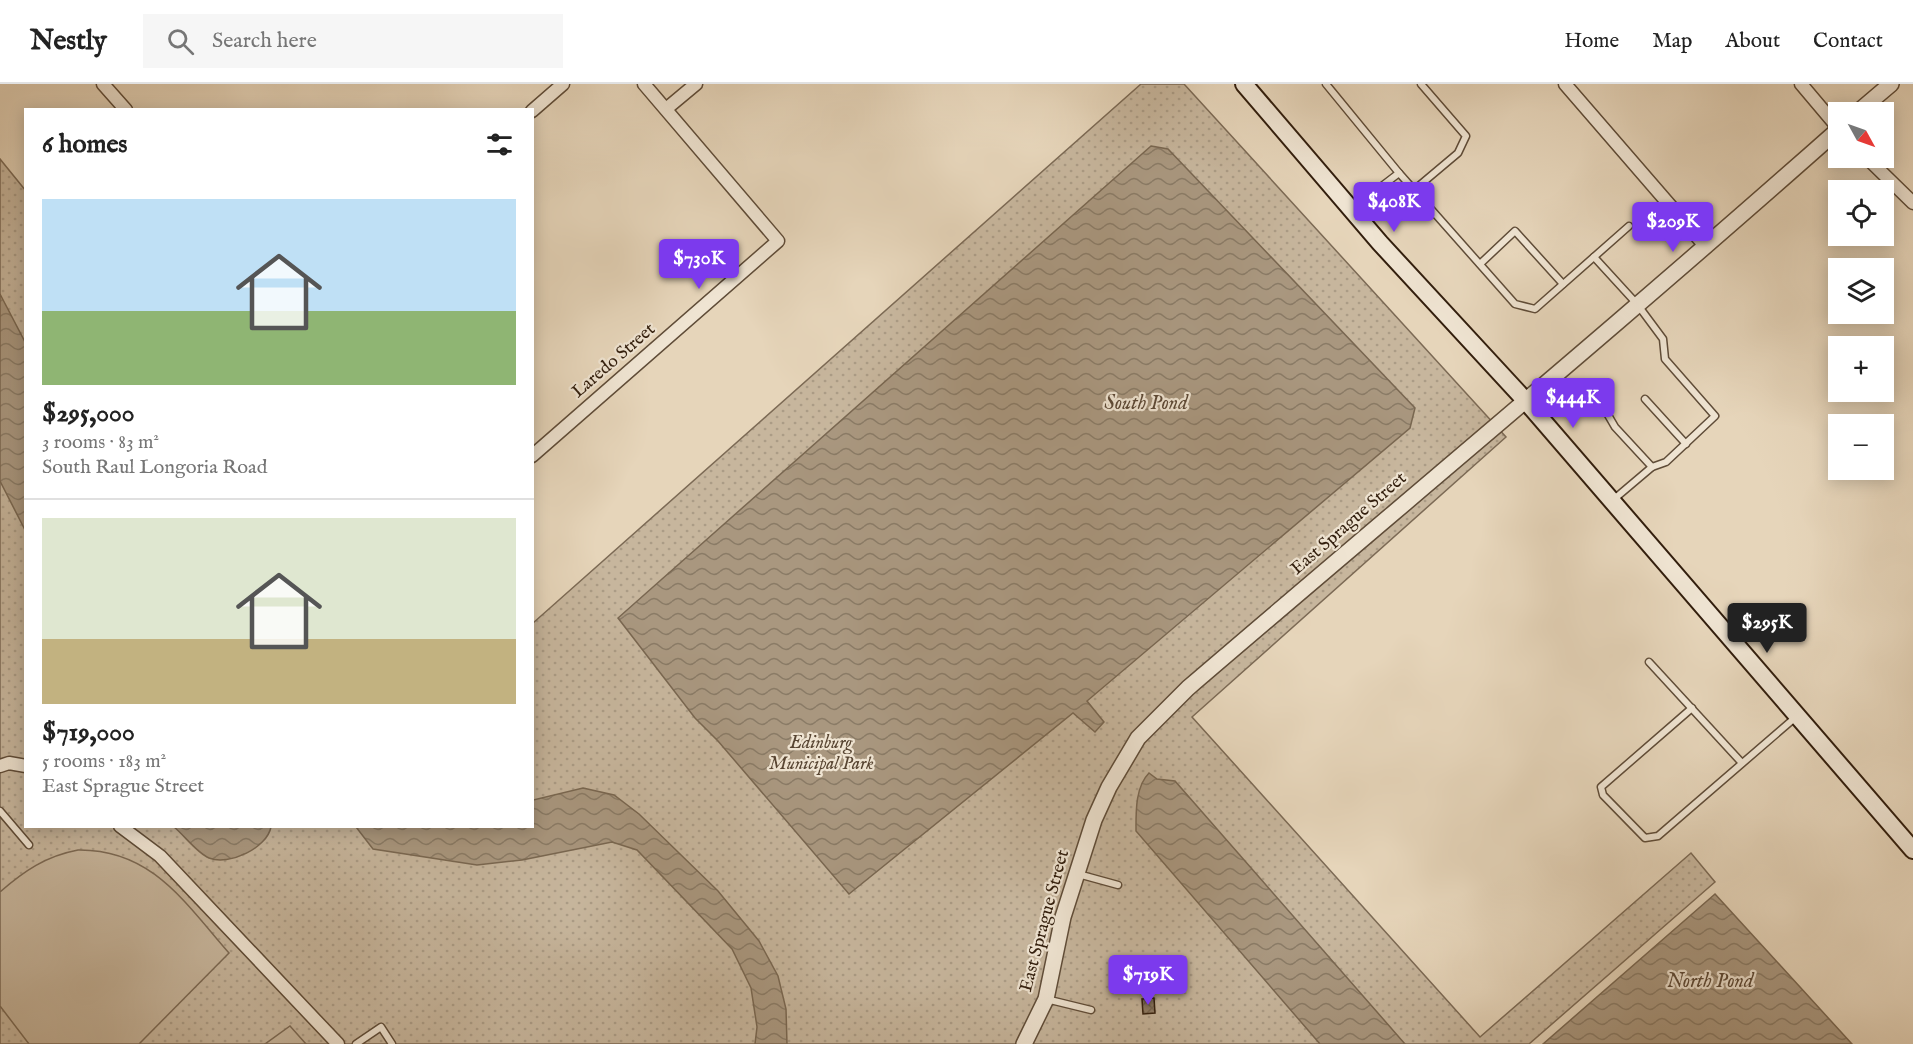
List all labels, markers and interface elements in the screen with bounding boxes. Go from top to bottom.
search box [143,14,563,68]
text: Nestly [30,24,107,59]
icon: search [164,25,197,58]
text: Search here [212,27,317,55]
text: Home [1564,28,1619,55]
text: Map [1652,28,1692,55]
text: About [1725,28,1780,55]
text: Contact [1813,28,1883,55]
north arrow [1828,102,1894,168]
map controls [1828,102,1894,480]
text: 6 homes [42,128,127,161]
icon: filters [483,128,516,161]
button: locate [1828,180,1894,246]
pin: $408K [1352,182,1436,233]
text: $408K [1367,189,1421,214]
pin: $209K [1631,202,1715,253]
text: $209K [1646,209,1700,234]
icon: home [225,238,333,346]
pin: $730K [657,239,741,290]
text: $730K [673,246,725,271]
button: layers [1828,258,1894,324]
street label: Laredo Street [567,318,661,404]
button: + [1828,336,1894,402]
pin: $444K [1531,378,1615,429]
text: $444K [1546,385,1600,410]
water label: South Pond [1104,391,1189,416]
text: $295,000 [42,397,135,430]
button: − [1828,414,1894,480]
text: 3 rooms · 83 m² [42,430,159,455]
text: South Raul Longoria Road [42,455,267,480]
street label: East Sprague Street [1286,467,1412,581]
icon: home [225,557,333,665]
pin: $295K [1725,603,1809,654]
text: $295K [1742,610,1792,635]
text: $719,000 [42,716,135,749]
park label: Edinburg Municipal Park [769,732,873,776]
text: 5 rooms · 183 m² [42,749,166,774]
text: East Sprague Street [42,774,204,799]
street label: East Sprague Street [1015,848,1075,994]
pin: $719K [1106,955,1190,1006]
text: $719K [1122,962,1174,987]
water label: North Pond [1667,969,1755,994]

